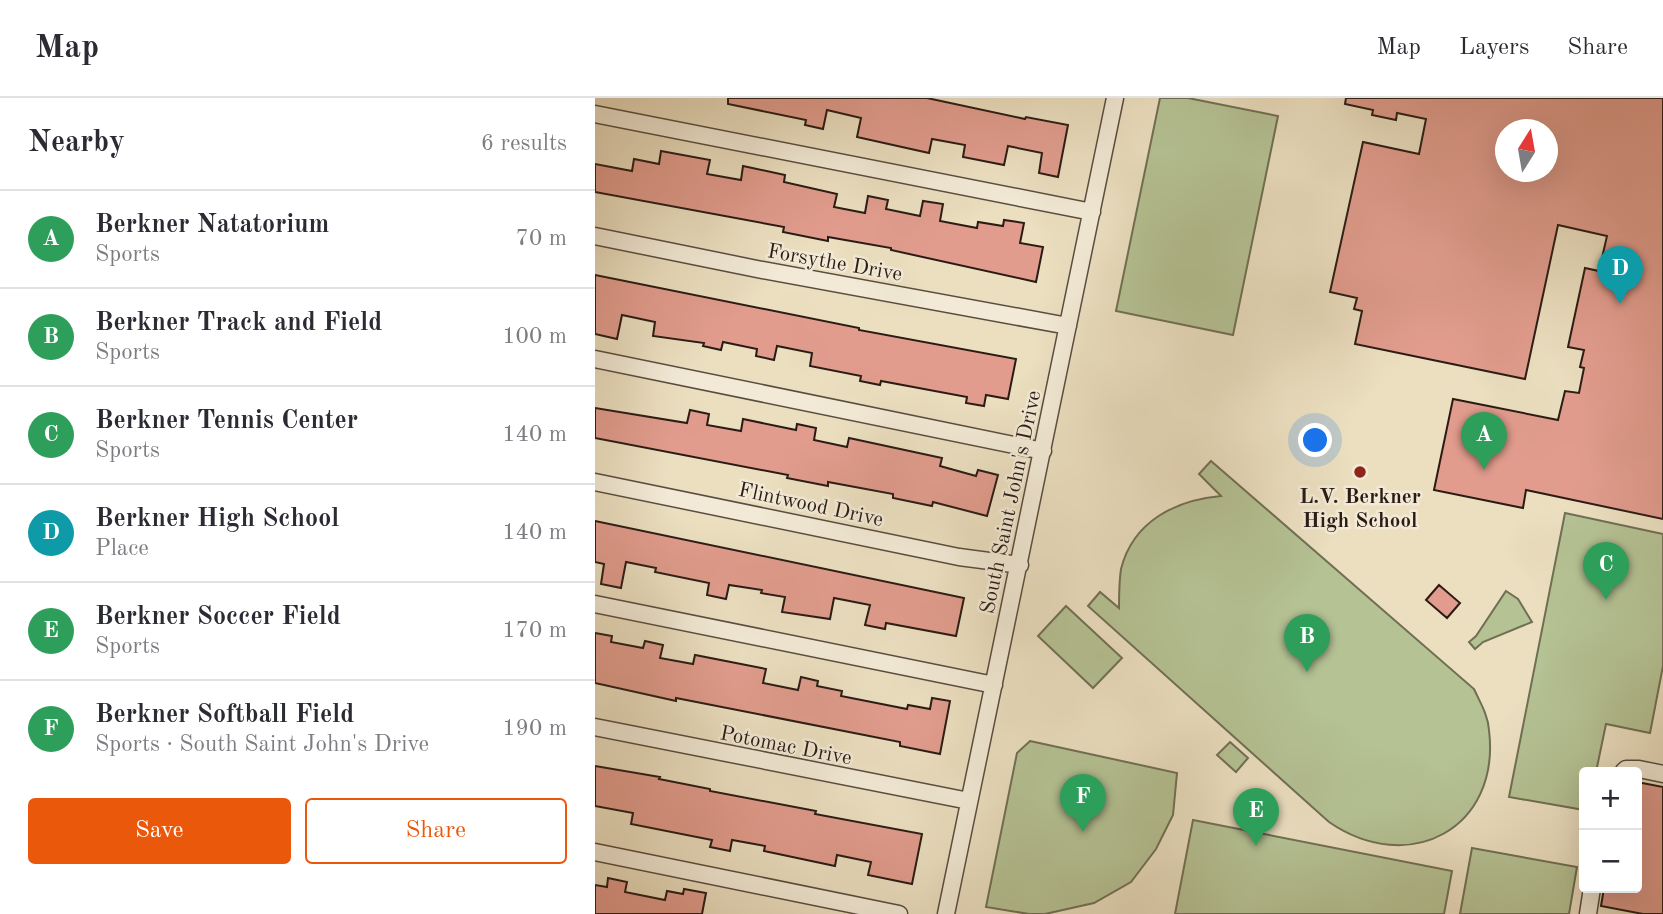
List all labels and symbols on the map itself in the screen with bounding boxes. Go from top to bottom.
north arrow [1495,119,1558,182]
street label: Forsythe Drive [766,241,904,286]
pin: D [1597,246,1643,304]
street label: South Saint John's Drive [978,389,1045,616]
pin: A [1461,412,1507,470]
your location [1298,423,1332,457]
marker: L.V. Berkner High School [1352,464,1368,480]
street label: Flintwood Drive [736,480,885,531]
place label: L.V. Berkner High School [1299,487,1421,532]
pin: C [1583,542,1629,600]
pin: B [1284,614,1330,672]
street label: Potomac Drive [718,723,853,770]
pin: F [1060,774,1106,832]
pin: E [1233,788,1279,846]

